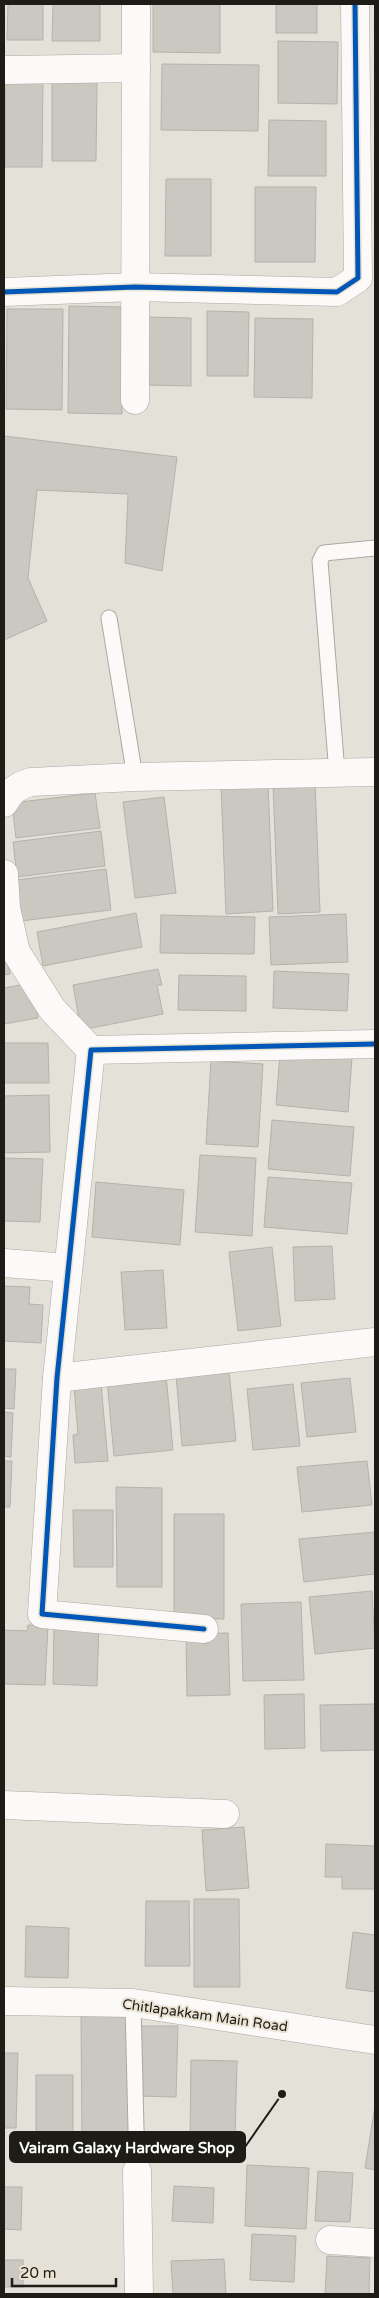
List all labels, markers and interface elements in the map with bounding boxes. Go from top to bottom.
street label: Chitlapakkam Main Road [121,1995,289,2036]
callout: Vairam Galaxy Hardware Shop [10,2132,245,2162]
text: Vairam Galaxy Hardware Shop [19,2139,235,2158]
scale bar [12,2256,116,2288]
text: 20 m [20,2264,57,2282]

